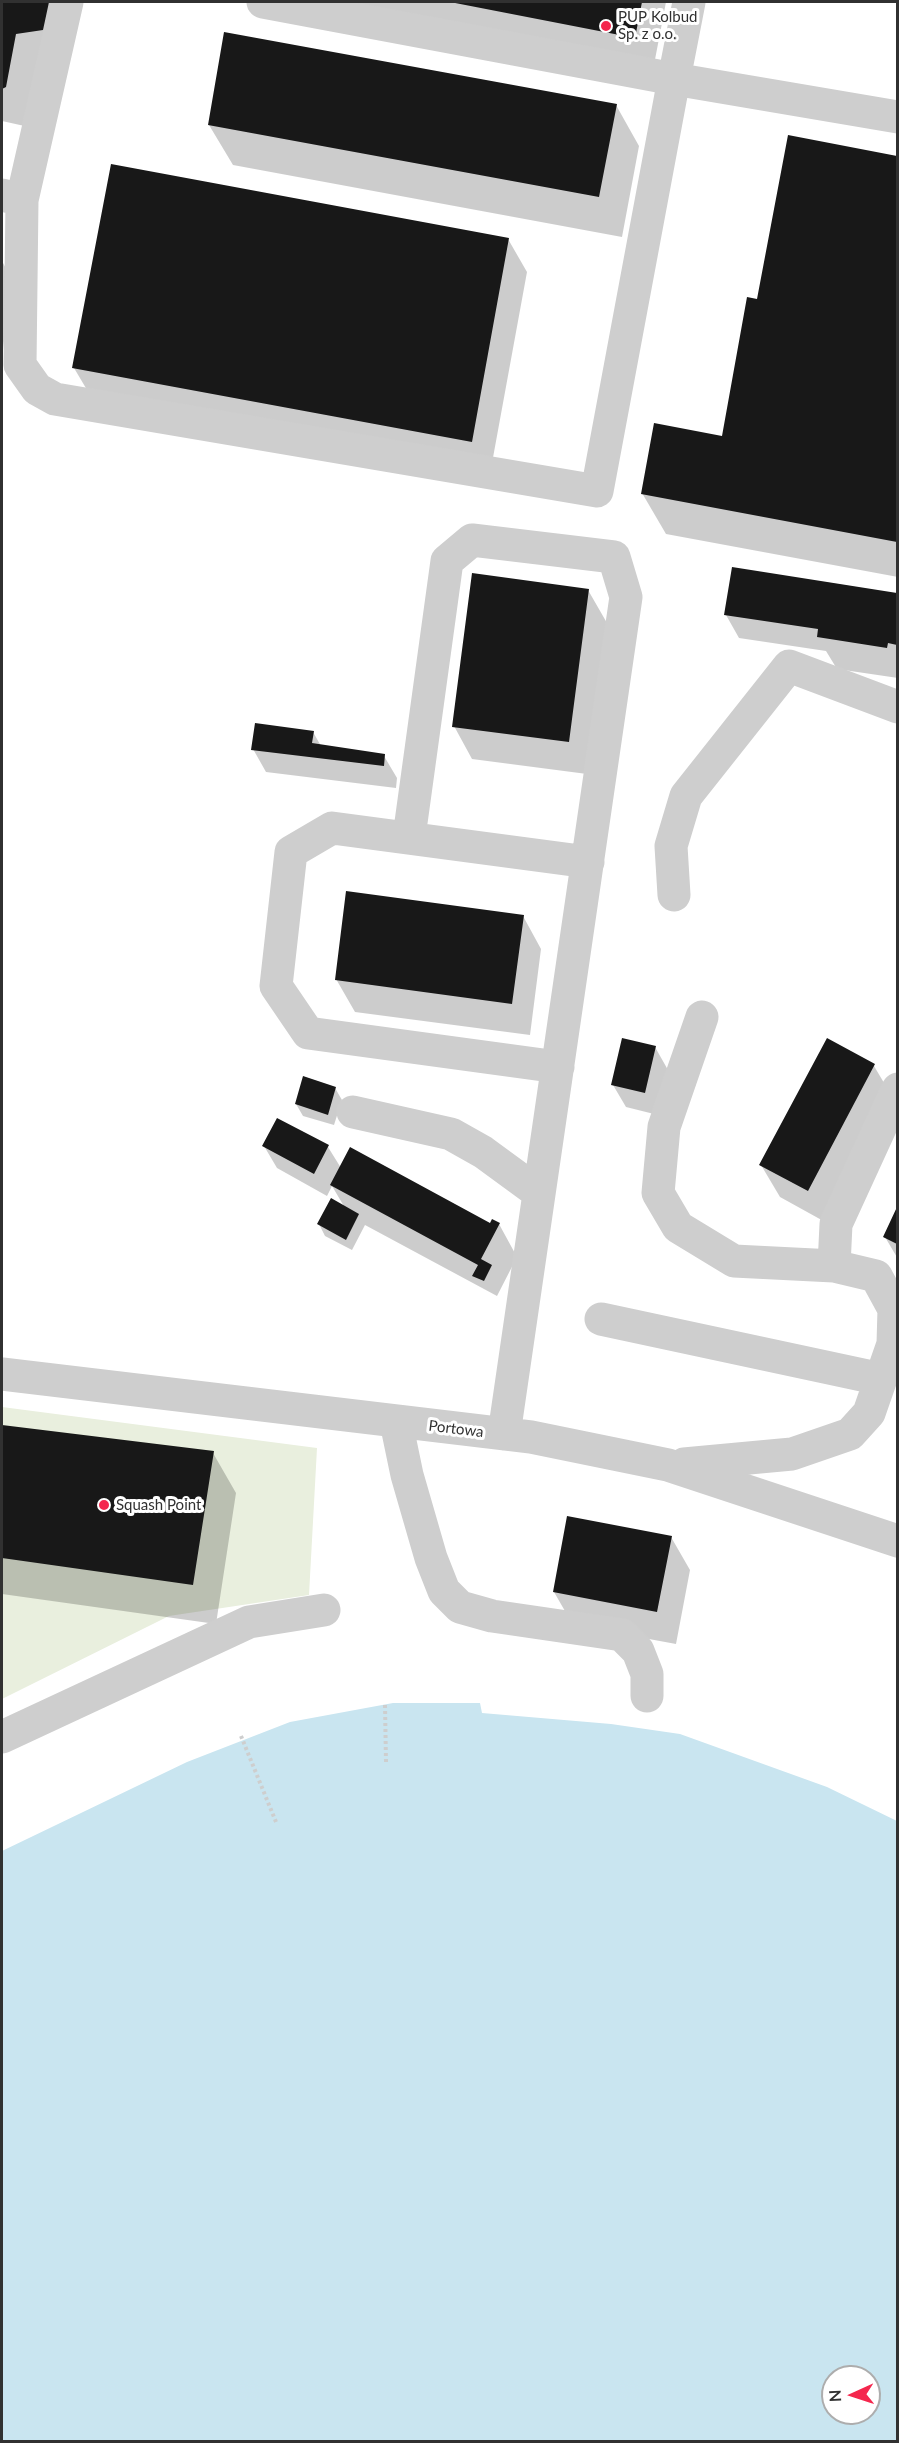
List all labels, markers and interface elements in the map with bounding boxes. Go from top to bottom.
place label: PUP Kolbud Sp. z o.o. [618,8,697,43]
marker: PUP Kolbud Sp. z o.o. [599,19,613,33]
street label: Portowa [427,1417,485,1441]
place label: Squash Point [116,1496,201,1514]
marker: Squash Point [97,1498,111,1512]
north arrow [821,2365,881,2425]
text: N [825,2389,844,2403]

